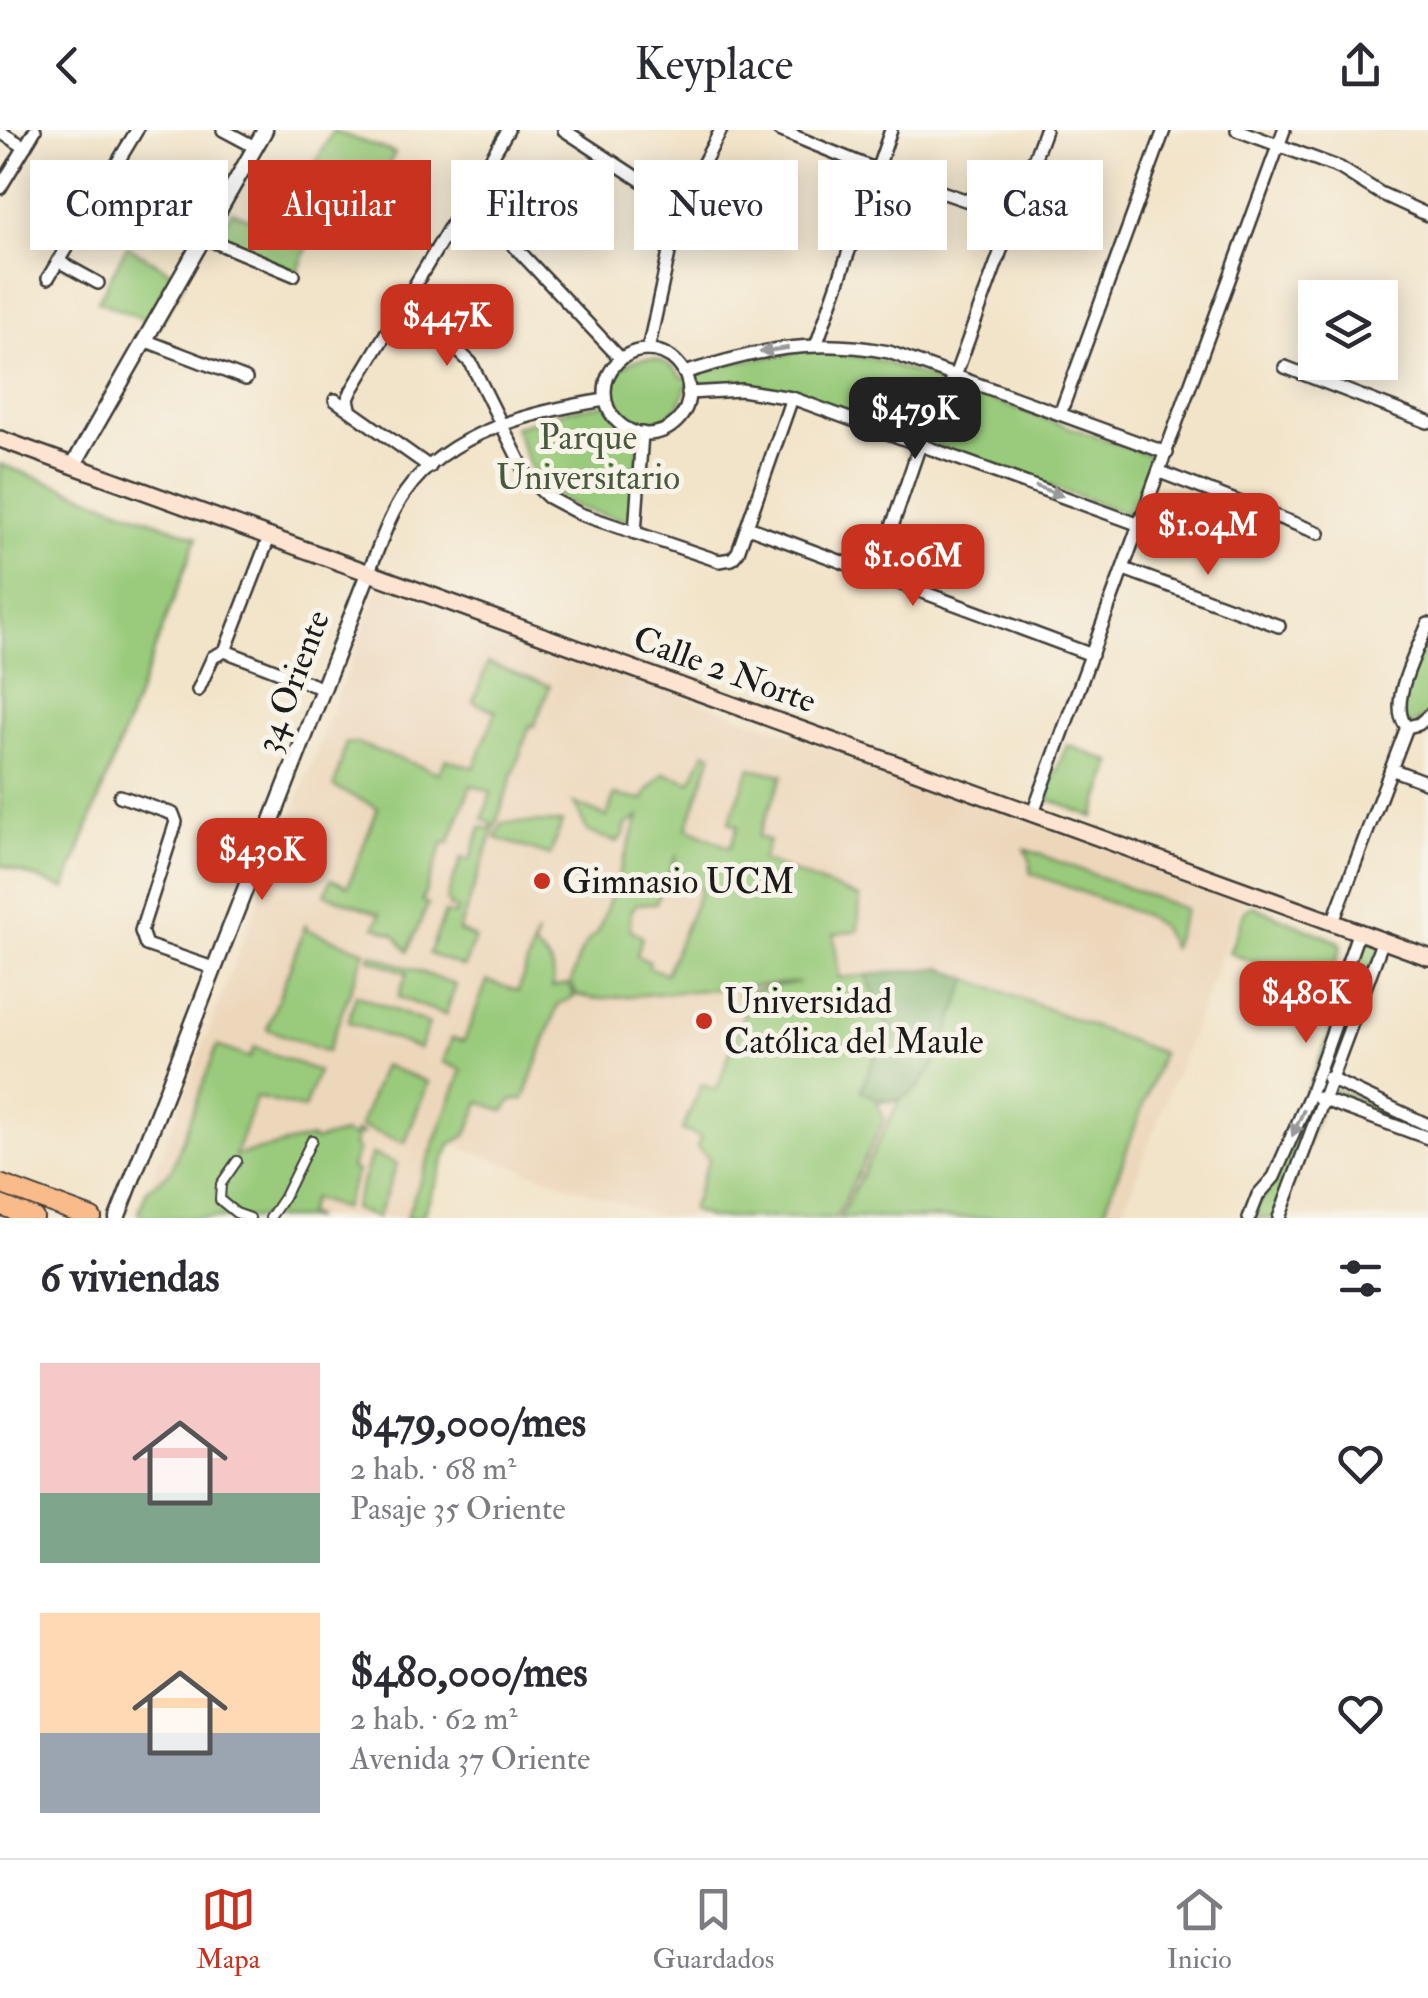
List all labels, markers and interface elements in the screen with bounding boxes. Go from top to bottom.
text: Keyplace [635,37,793,93]
icon: back [40,38,95,93]
icon: share [1333,38,1388,93]
chip: Comprar [30,160,228,250]
chip: Alquilar [248,160,431,250]
chip: Filtros [451,160,614,250]
chip: Nuevo [634,160,798,250]
chip: Piso [818,160,947,250]
chip: Casa [967,160,1103,250]
map controls [1298,280,1398,380]
button: layers [1298,280,1398,380]
pin: $447K [377,284,517,369]
text: $447K [403,296,491,336]
one-way arrow [757,343,789,358]
pin: $479K [845,377,985,462]
text: $479K [871,389,959,429]
park label: Parque Universitario [496,416,680,500]
one-way arrow [1034,484,1064,499]
pin: $1.04M [1127,493,1289,578]
text: $1.04M [1158,505,1258,545]
pin: $1.06M [832,524,994,609]
text: $1.06M [863,536,963,576]
street label: 34 Oriente [246,604,340,759]
street label: Calle 2 Norte [627,617,822,723]
pin: $430K [192,818,332,903]
text: $430K [219,830,305,870]
place label: Gimnasio UCM [562,860,794,904]
marker: Gimnasio UCM [531,870,553,892]
pin: $480K [1236,961,1376,1046]
text: $480K [1261,973,1351,1013]
place label: Universidad Católica del Maule [724,980,984,1064]
marker: Universidad Católica del Maule [693,1010,715,1032]
one-way arrow [1290,1108,1306,1138]
icon: filters [1333,1251,1388,1306]
text: 6 viviendas [40,1252,220,1304]
text: $479,000/mes [350,1397,586,1449]
icon: home [120,1403,240,1523]
icon: heart [1333,1436,1388,1491]
text: 2 hab. · 68 m² [350,1449,516,1489]
text: Pasaje 35 Oriente [350,1489,566,1529]
text: $480,000/mes [350,1647,588,1699]
icon: home [120,1653,240,1773]
icon: heart [1333,1686,1388,1741]
text: 2 hab. · 62 m² [350,1699,517,1739]
text: Avenida 37 Oriente [350,1739,590,1779]
tab: Mapa [196,1882,260,1977]
tab: Guardados [652,1882,774,1977]
tab: Inicio [1167,1882,1232,1977]

